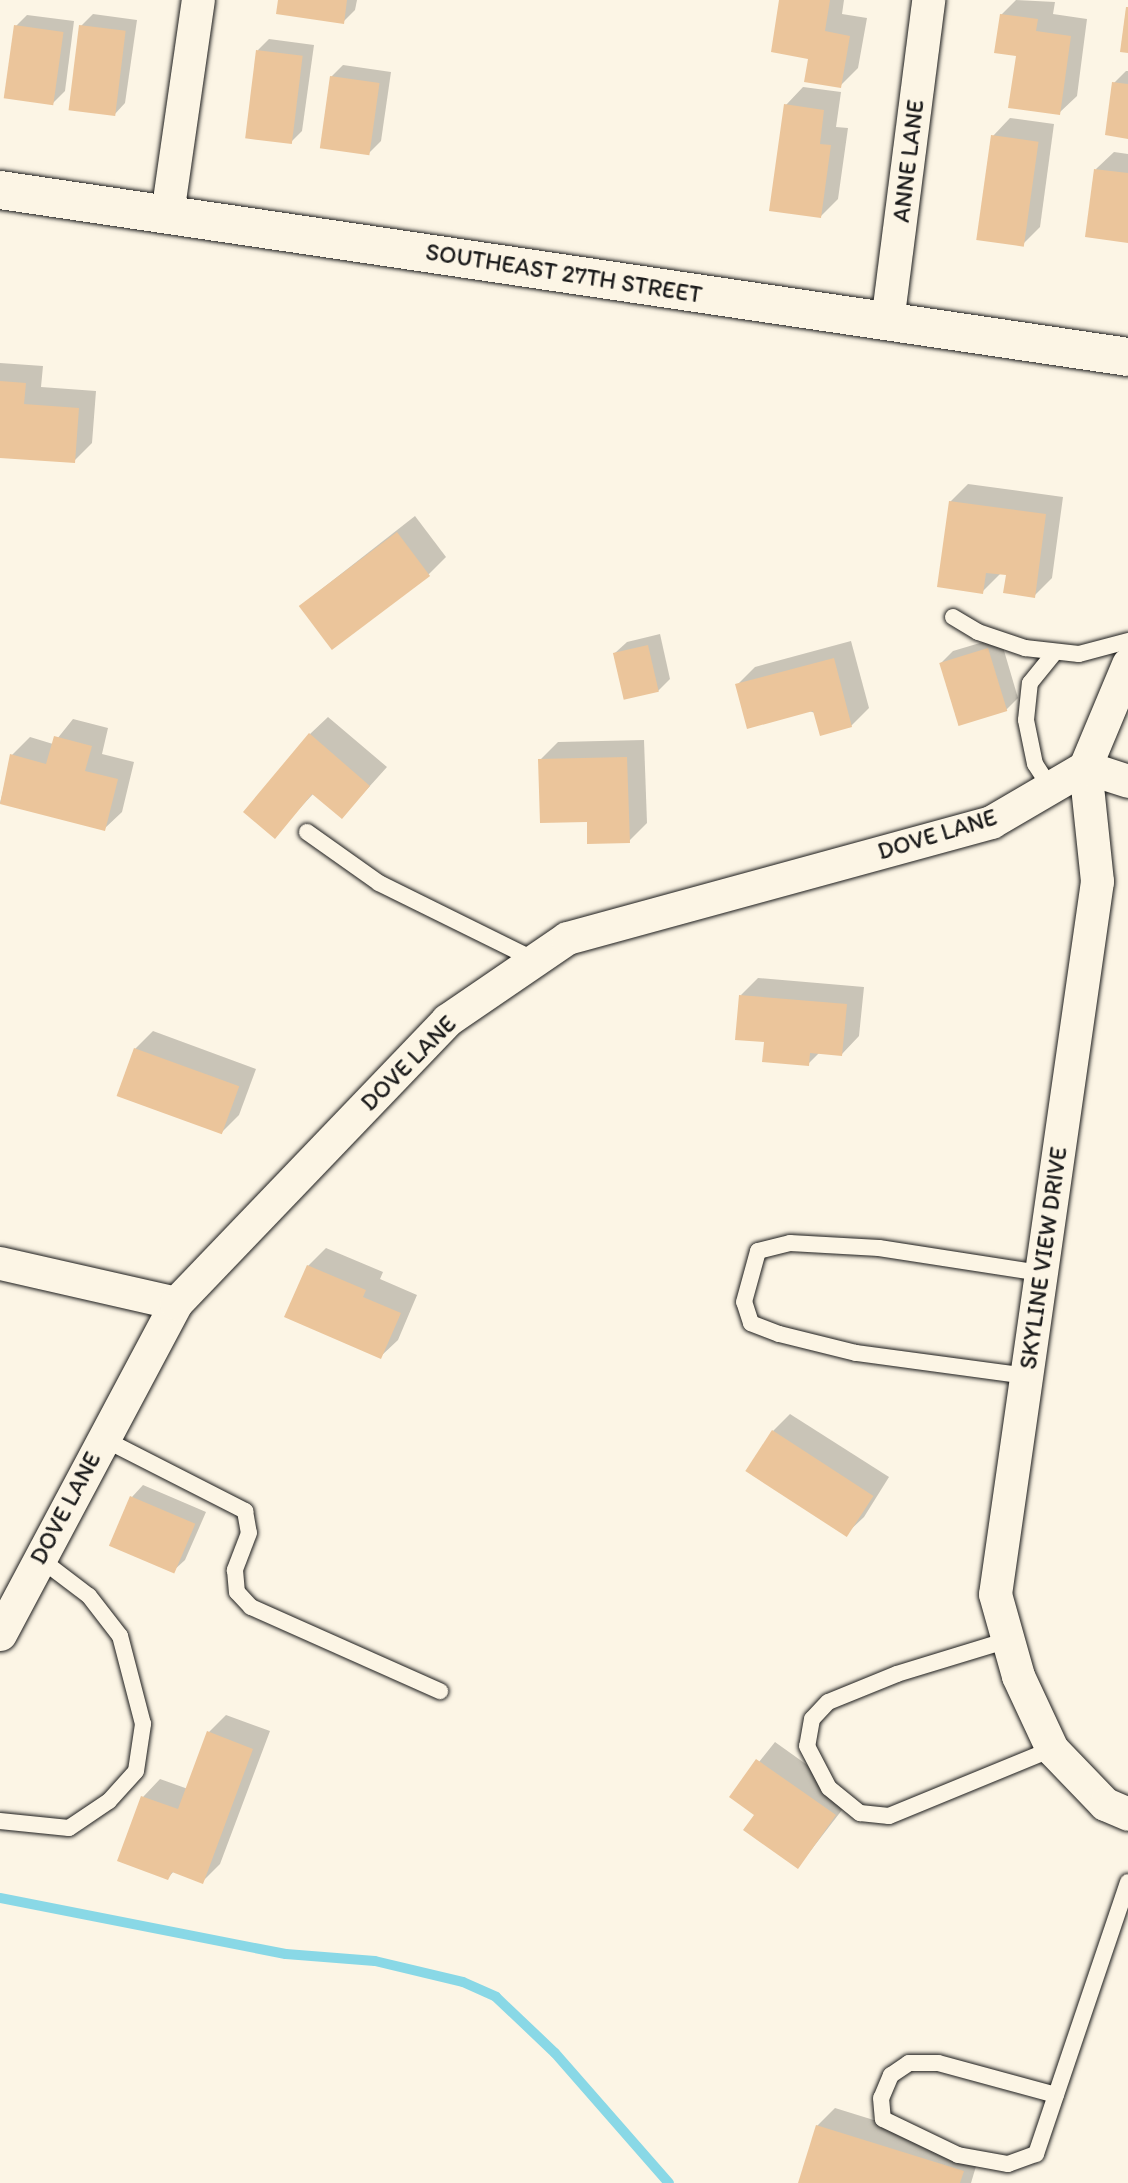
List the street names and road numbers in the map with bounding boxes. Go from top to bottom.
street label: ANNE LANE [886,98,930,224]
street label: SOUTHEAST 27TH STREET [424,237,704,309]
street label: DOVE LANE [874,802,1000,866]
street label: DOVE LANE [354,1009,462,1117]
street label: SKYLINE VIEW DRIVE [1013,1143,1073,1373]
street label: DOVE LANE [23,1447,107,1569]

